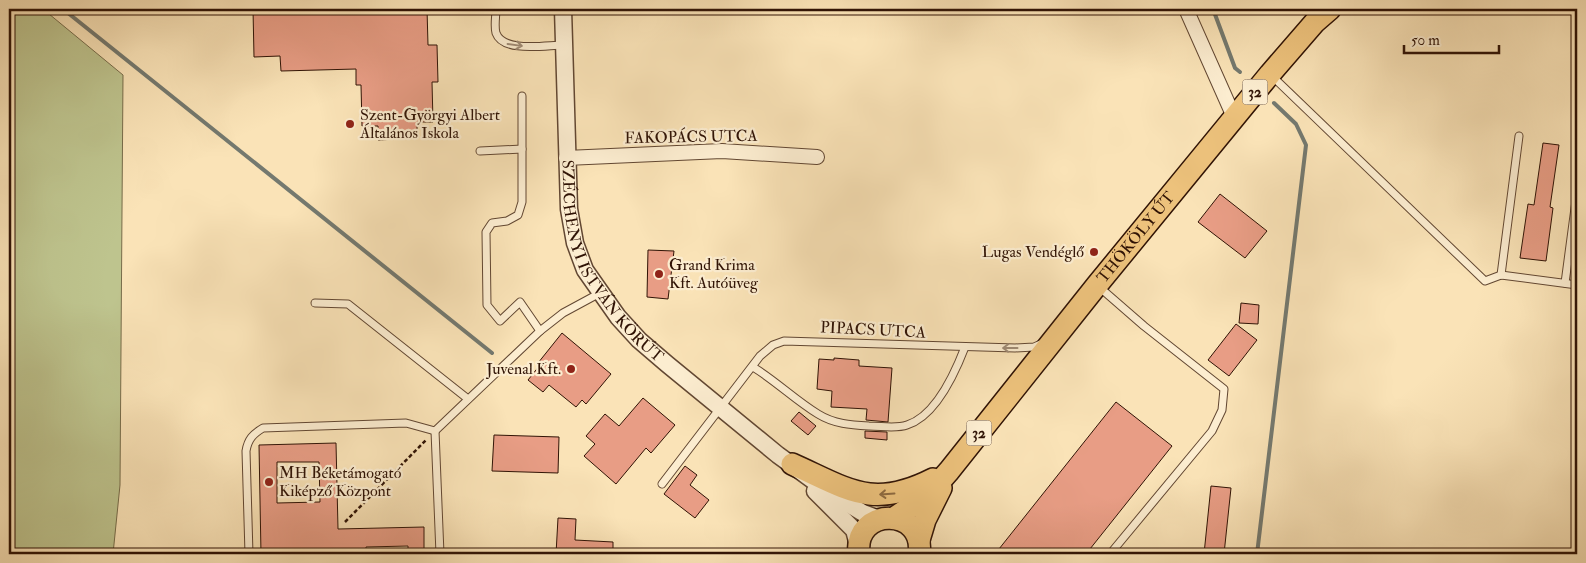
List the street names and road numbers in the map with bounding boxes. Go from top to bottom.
road number: 32 [1242,80,1268,104]
street label: FAKOPÁCS UTCA [624,125,758,148]
street label: SZÉCHENYI ISTVÁN KÖRÚT [558,160,668,367]
street label: THÖKÖLY ÚT [1093,188,1179,287]
street label: PIPACS UTCA [820,317,926,343]
road number: 32 [966,420,992,446]

